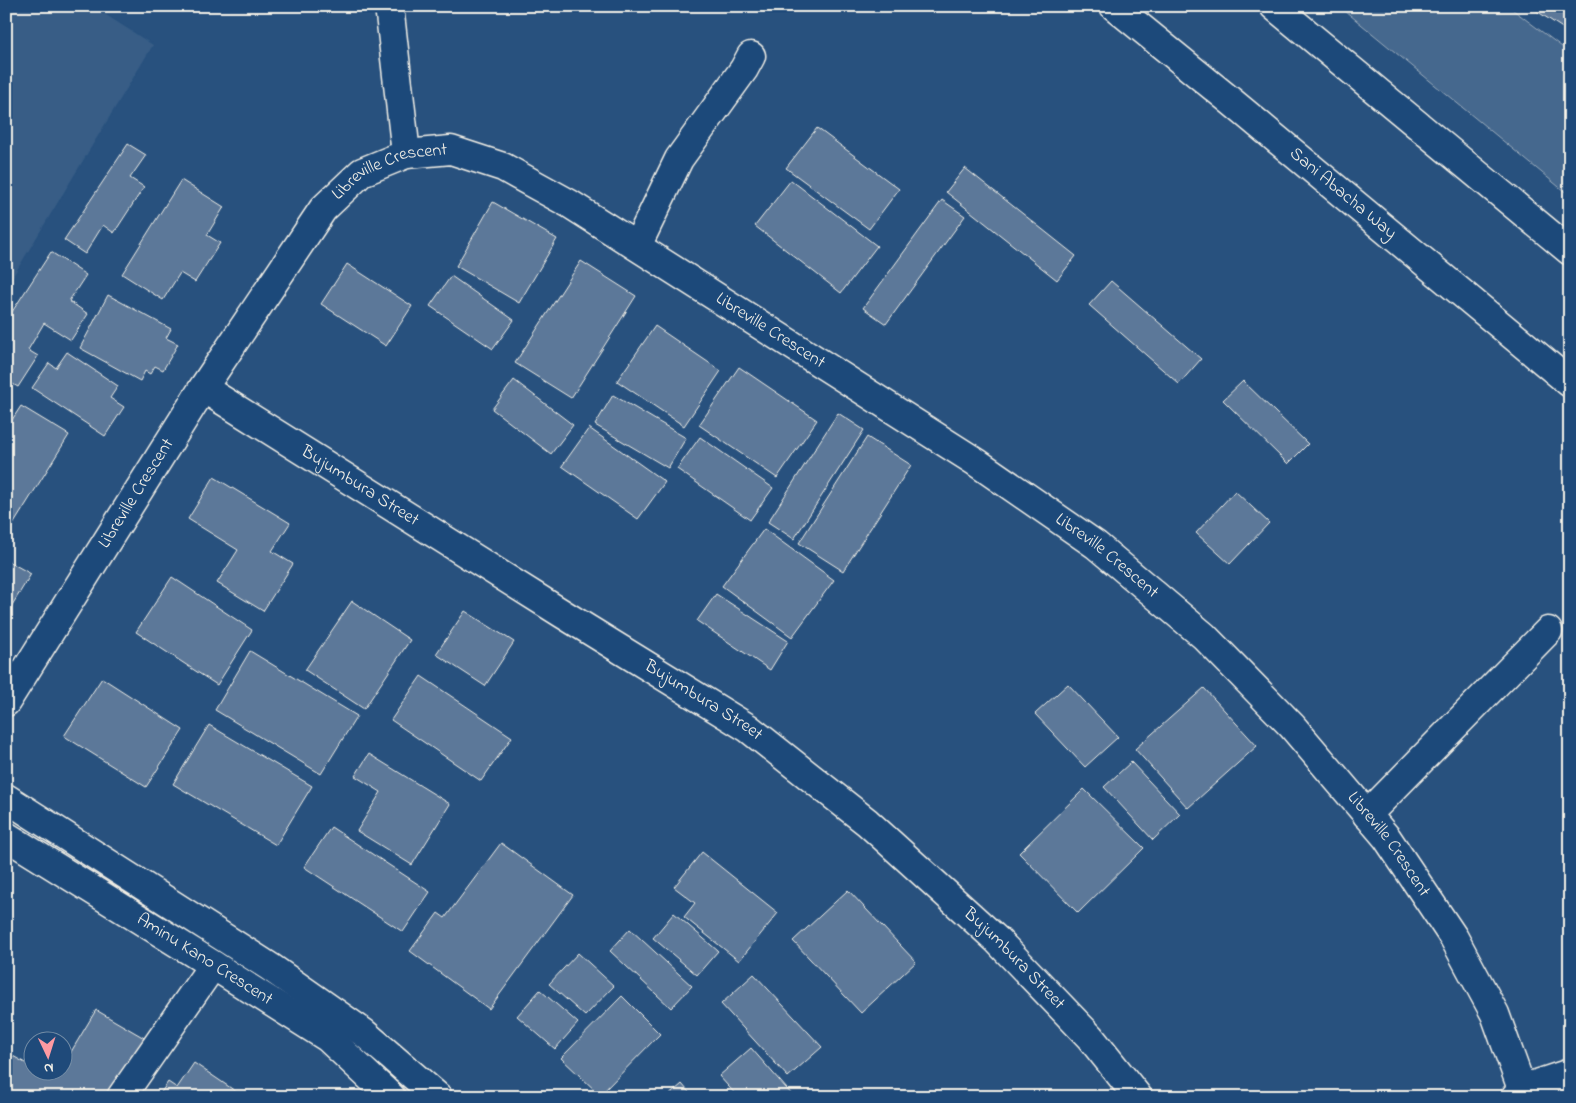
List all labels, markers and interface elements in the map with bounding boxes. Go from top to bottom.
street label: Libreville Crescent [326,137,448,207]
street label: Sani Abacha Way [1283,142,1402,246]
street label: Libreville Crescent [710,286,830,376]
street label: Libreville Crescent [92,433,181,554]
street label: Bujumbura Street [295,439,424,533]
street label: Libreville Crescent [1049,507,1164,605]
street label: Bujumbura Street [638,653,768,748]
street label: Libreville Crescent [1340,786,1436,903]
street label: Bujumbura Street [956,901,1071,1016]
street label: Aminu Kano Crescent [131,907,278,1013]
north arrow [22,1030,72,1080]
text: N [43,1057,54,1078]

